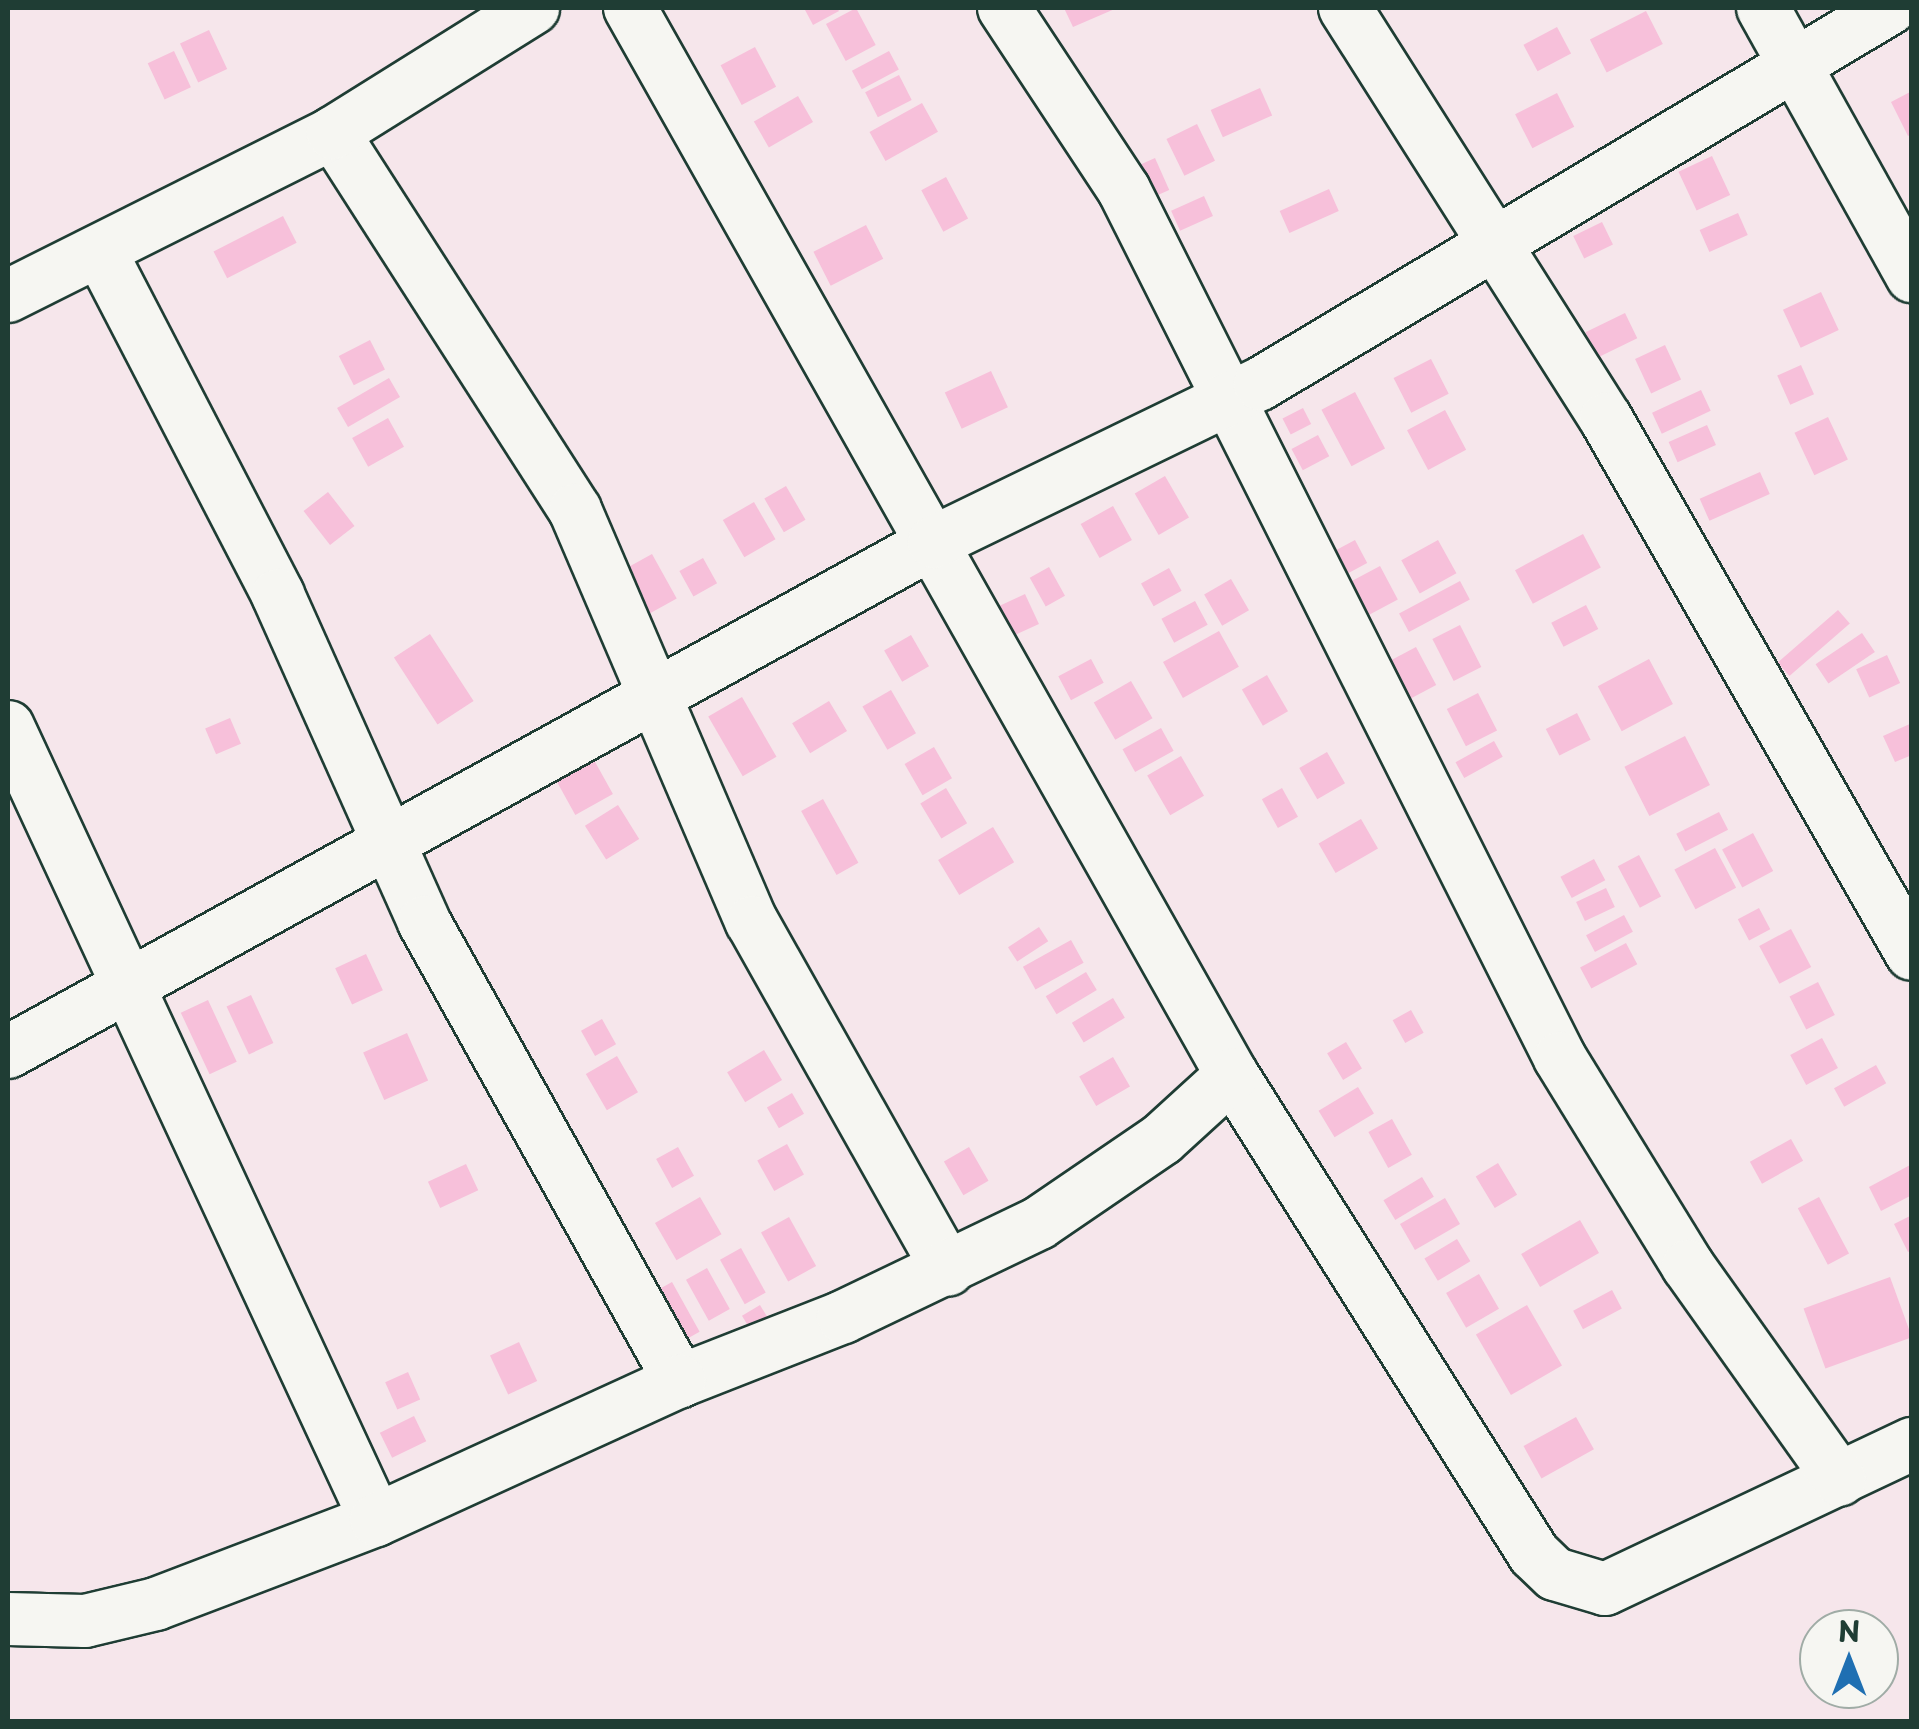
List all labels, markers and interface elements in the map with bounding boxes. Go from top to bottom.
north arrow [1799,1609,1899,1709]
text: N [1838,1609,1860,1652]

